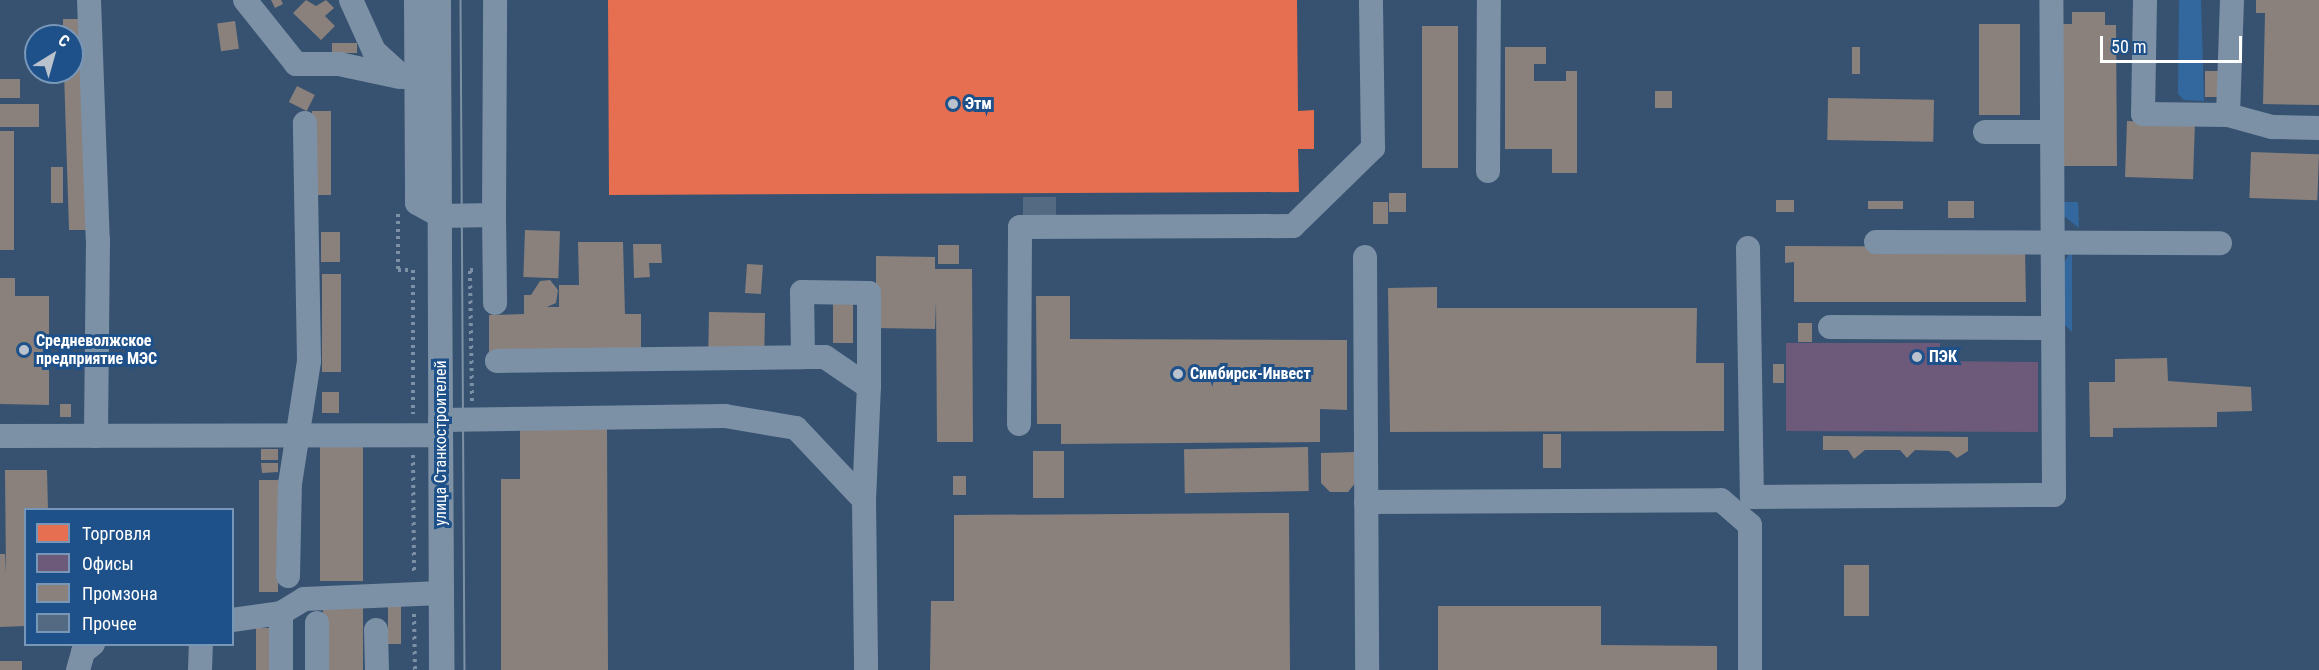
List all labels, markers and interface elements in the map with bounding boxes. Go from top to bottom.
north arrow [24,24,84,84]
scale bar [2103,24,2246,62]
text: С [55,30,73,51]
text: 50 m [2111,36,2146,57]
place label: Этм [965,94,992,114]
marker: Этм [946,97,960,111]
place label: Средневолжское предприятие МЭС [36,331,157,369]
marker: Средневолжское предприятие МЭС [17,343,31,357]
place label: ПЭК [1929,347,1957,367]
marker: ПЭК [1910,350,1924,364]
street label: улица Станкостроителей [431,360,451,526]
place label: Симбирск-Инвест [1190,364,1311,384]
marker: Симбирск-Инвест [1171,367,1185,381]
legend [24,508,234,646]
text: Торговля [82,523,151,544]
text: Офисы [82,553,134,574]
text: Промзона [82,583,158,604]
text: Прочее [82,613,137,634]

